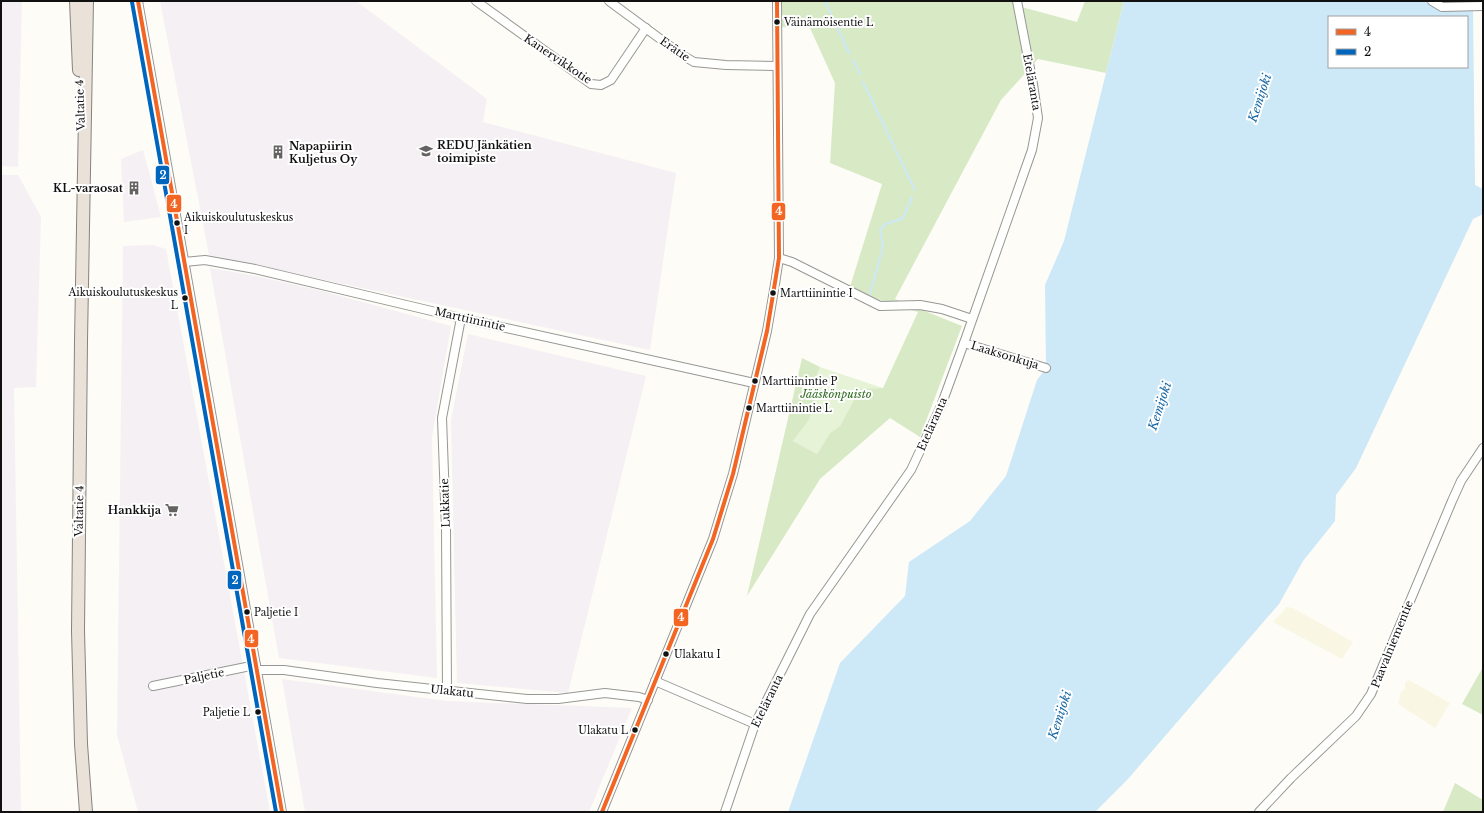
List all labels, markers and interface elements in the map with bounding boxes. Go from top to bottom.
place label: Väinämöisentie L [783,16,874,29]
legend [1328,16,1468,68]
marker: Väinämöisentie L [772,17,782,27]
text: 4 [1364,24,1371,39]
street label: Kanervikkotie [521,31,595,87]
street label: Erätie [657,34,693,64]
text: 2 [1364,44,1371,59]
street label: Eteläranta [1020,53,1044,112]
water label: Kemijoki [1244,71,1275,125]
street label: Valtatie 4 [72,79,88,132]
place label: REDU Jänkätien toimipiste [437,138,532,165]
place label: Napapiirin Kuljetus Oy [289,139,358,166]
school or university icon: REDU Jänkätien toimipiste [418,143,434,159]
building icon: Napapiirin Kuljetus Oy [270,144,286,160]
line badge: 2 [155,165,170,185]
text: 2 [159,168,167,182]
building icon: KL-varaosat [126,180,142,196]
place label: KL-varaosat [53,181,124,195]
line badge: 4 [166,194,182,213]
text: 4 [170,197,178,211]
line badge: 4 [771,202,786,221]
text: 4 [775,204,783,218]
place label: Aikuiskoulutuskeskus I [183,211,294,237]
marker: Aikuiskoulutuskeskus I [172,218,182,228]
place label: Aikuiskoulutuskeskus L [68,286,179,312]
place label: Marttiinintie I [780,287,853,300]
marker: Marttiinintie I [768,288,778,298]
marker: Aikuiskoulutuskeskus L [180,293,190,303]
street label: Marttiinintie [433,304,507,334]
street label: Laaksonkuja [969,338,1042,372]
place label: Marttiinintie P [762,375,838,388]
marker: Marttiinintie P [750,376,760,386]
water label: Kemijoki [1144,379,1175,433]
park label: Jääskönpuisto [799,387,872,401]
street label: Eteläranta [914,394,950,453]
place label: Marttiinintie L [756,402,833,415]
marker: Marttiinintie L [744,403,754,413]
street label: Lukkatie [437,478,453,528]
street label: Valtatie 4 [72,485,86,538]
supermarket icon: Hankkija [164,502,180,518]
place label: Hankkija [108,503,162,517]
line badge: 2 [227,570,242,590]
text: 2 [231,573,239,587]
street label: Paavalniementie [1368,598,1416,690]
place label: Paljetie I [254,606,298,619]
marker: Paljetie I [242,607,252,617]
line badge: 4 [673,608,689,627]
text: 4 [677,610,685,624]
line badge: 4 [244,629,259,648]
text: 4 [247,632,255,646]
place label: Ulakatu I [674,648,721,661]
marker: Ulakatu I [661,649,671,659]
street label: Paljetie [183,665,225,687]
street label: Eteläranta [748,671,786,730]
street label: Ulakatu [430,682,475,700]
water label: Kemijoki [1044,688,1075,742]
place label: Paljetie L [203,706,251,719]
marker: Paljetie L [253,707,263,717]
place label: Ulakatu L [578,724,629,737]
marker: Ulakatu L [630,725,640,735]

